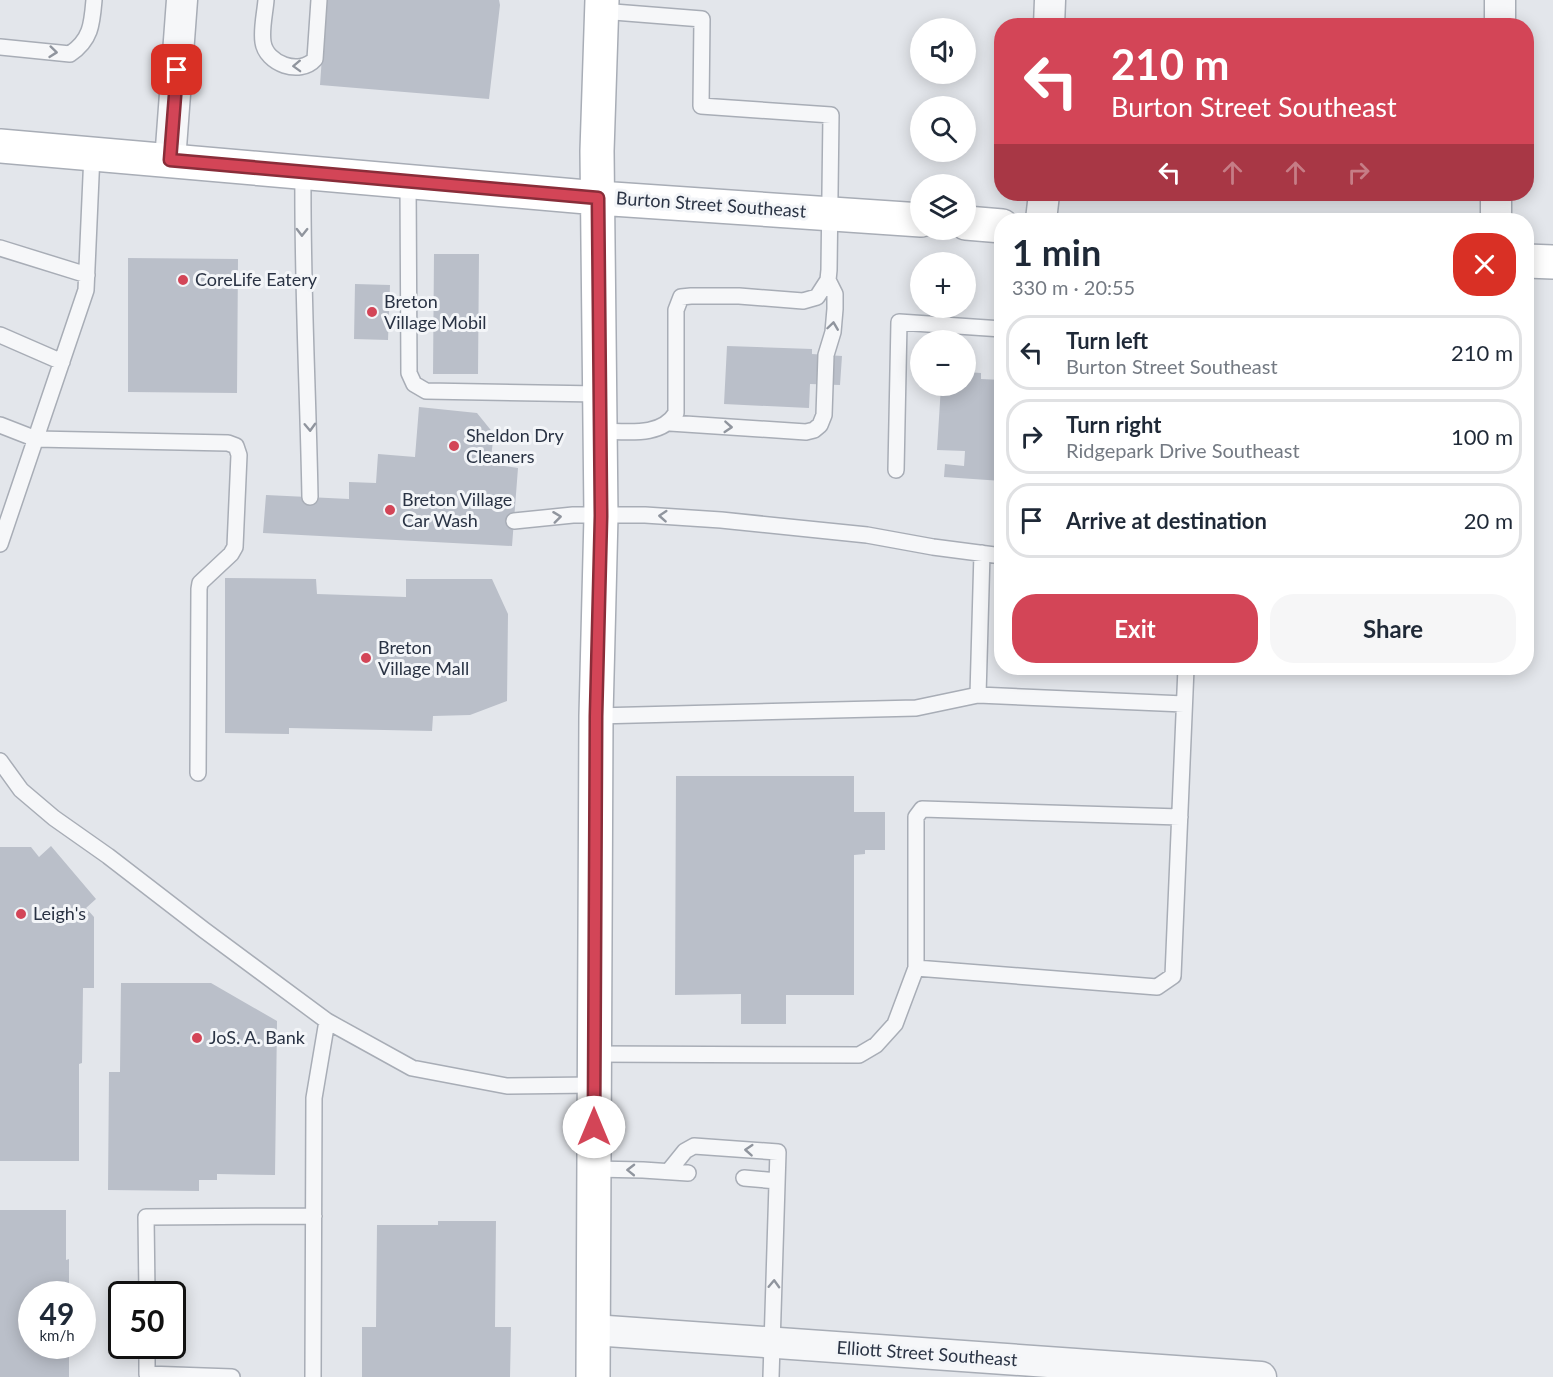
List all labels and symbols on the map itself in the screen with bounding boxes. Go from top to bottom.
pin [151,44,202,95]
one-way arrow [48,46,57,58]
one-way arrow [293,59,302,72]
street label: Burton Street Southeast [615,186,807,222]
one-way arrow [296,227,308,236]
place label: CoreLife Eatery [195,268,318,290]
marker: CoreLife Eatery [176,273,190,287]
place label: Breton Village Mobil [384,290,487,333]
marker: Breton Village Mobil [365,305,379,319]
one-way arrow [827,321,839,330]
one-way arrow [724,420,733,433]
one-way arrow [303,422,316,431]
place label: Sheldon Dry Cleaners [466,424,564,467]
marker: Sheldon Dry Cleaners [447,439,461,453]
place label: Breton Village Car Wash [402,488,512,531]
marker: Breton Village Car Wash [383,503,397,517]
one-way arrow [658,510,667,523]
one-way arrow [553,511,562,524]
place label: Breton Village Mall [378,636,469,679]
marker: Breton Village Mall [359,651,373,665]
place label: Leigh's [33,902,86,924]
marker: Leigh's [14,907,28,921]
place label: JoS. A. Bank [209,1026,306,1048]
marker: JoS. A. Bank [190,1031,204,1045]
position arrow [562,1095,626,1159]
one-way arrow [744,1144,753,1157]
one-way arrow [626,1164,635,1176]
one-way arrow [768,1280,781,1289]
speed limit sign: 50 [108,1281,186,1359]
street label: Elliott Street Southeast [836,1336,1019,1370]

